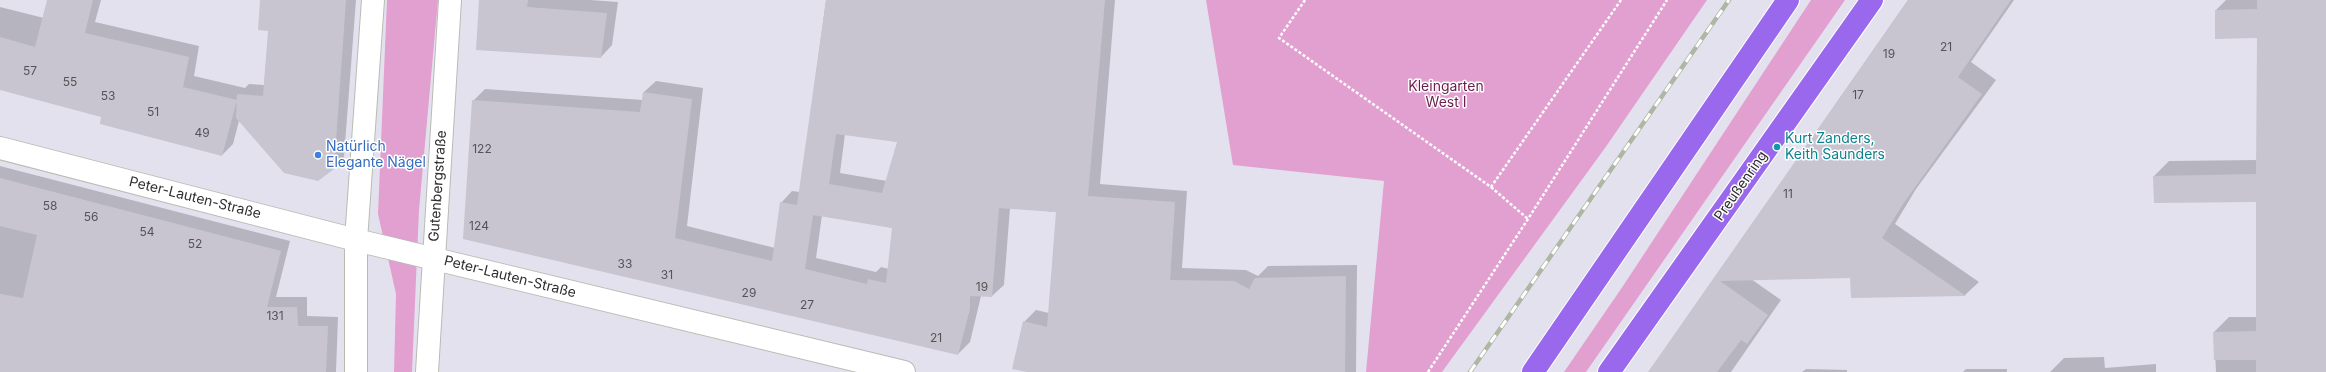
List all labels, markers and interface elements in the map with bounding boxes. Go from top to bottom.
house number: 21 [1940,40,1952,54]
house number: 19 [1883,47,1895,61]
house number: 57 [23,64,37,78]
house number: 55 [63,75,77,89]
park label: Kleingarten West I [1408,79,1484,112]
house number: 17 [1852,88,1864,102]
house number: 53 [101,89,115,103]
house number: 51 [147,105,159,119]
house number: 49 [194,126,210,140]
street label: Gutenbergstraße [426,130,450,242]
place label: Kurt Zanders, Keith Saunders [1785,131,1885,164]
place label: Natürlich Elegante Nägel [326,139,426,172]
house number: 122 [472,142,492,156]
marker: Kurt Zanders, Keith Saunders [1772,142,1782,152]
street label: Preußenring [1711,148,1771,224]
marker: Natürlich Elegante Nägel [313,150,323,160]
street label: Peter-Lauten-Straße [127,173,263,223]
house number: 11 [1783,187,1793,201]
house number: 58 [43,199,57,213]
house number: 56 [84,210,98,224]
house number: 124 [469,219,489,233]
house number: 54 [139,225,155,239]
house number: 52 [188,237,202,251]
street label: Peter-Lauten-Straße [442,252,578,302]
house number: 33 [618,257,632,271]
house number: 31 [661,268,673,282]
house number: 19 [976,280,988,294]
house number: 29 [742,286,756,300]
house number: 27 [800,298,814,312]
house number: 131 [266,309,284,323]
house number: 21 [930,331,942,345]

